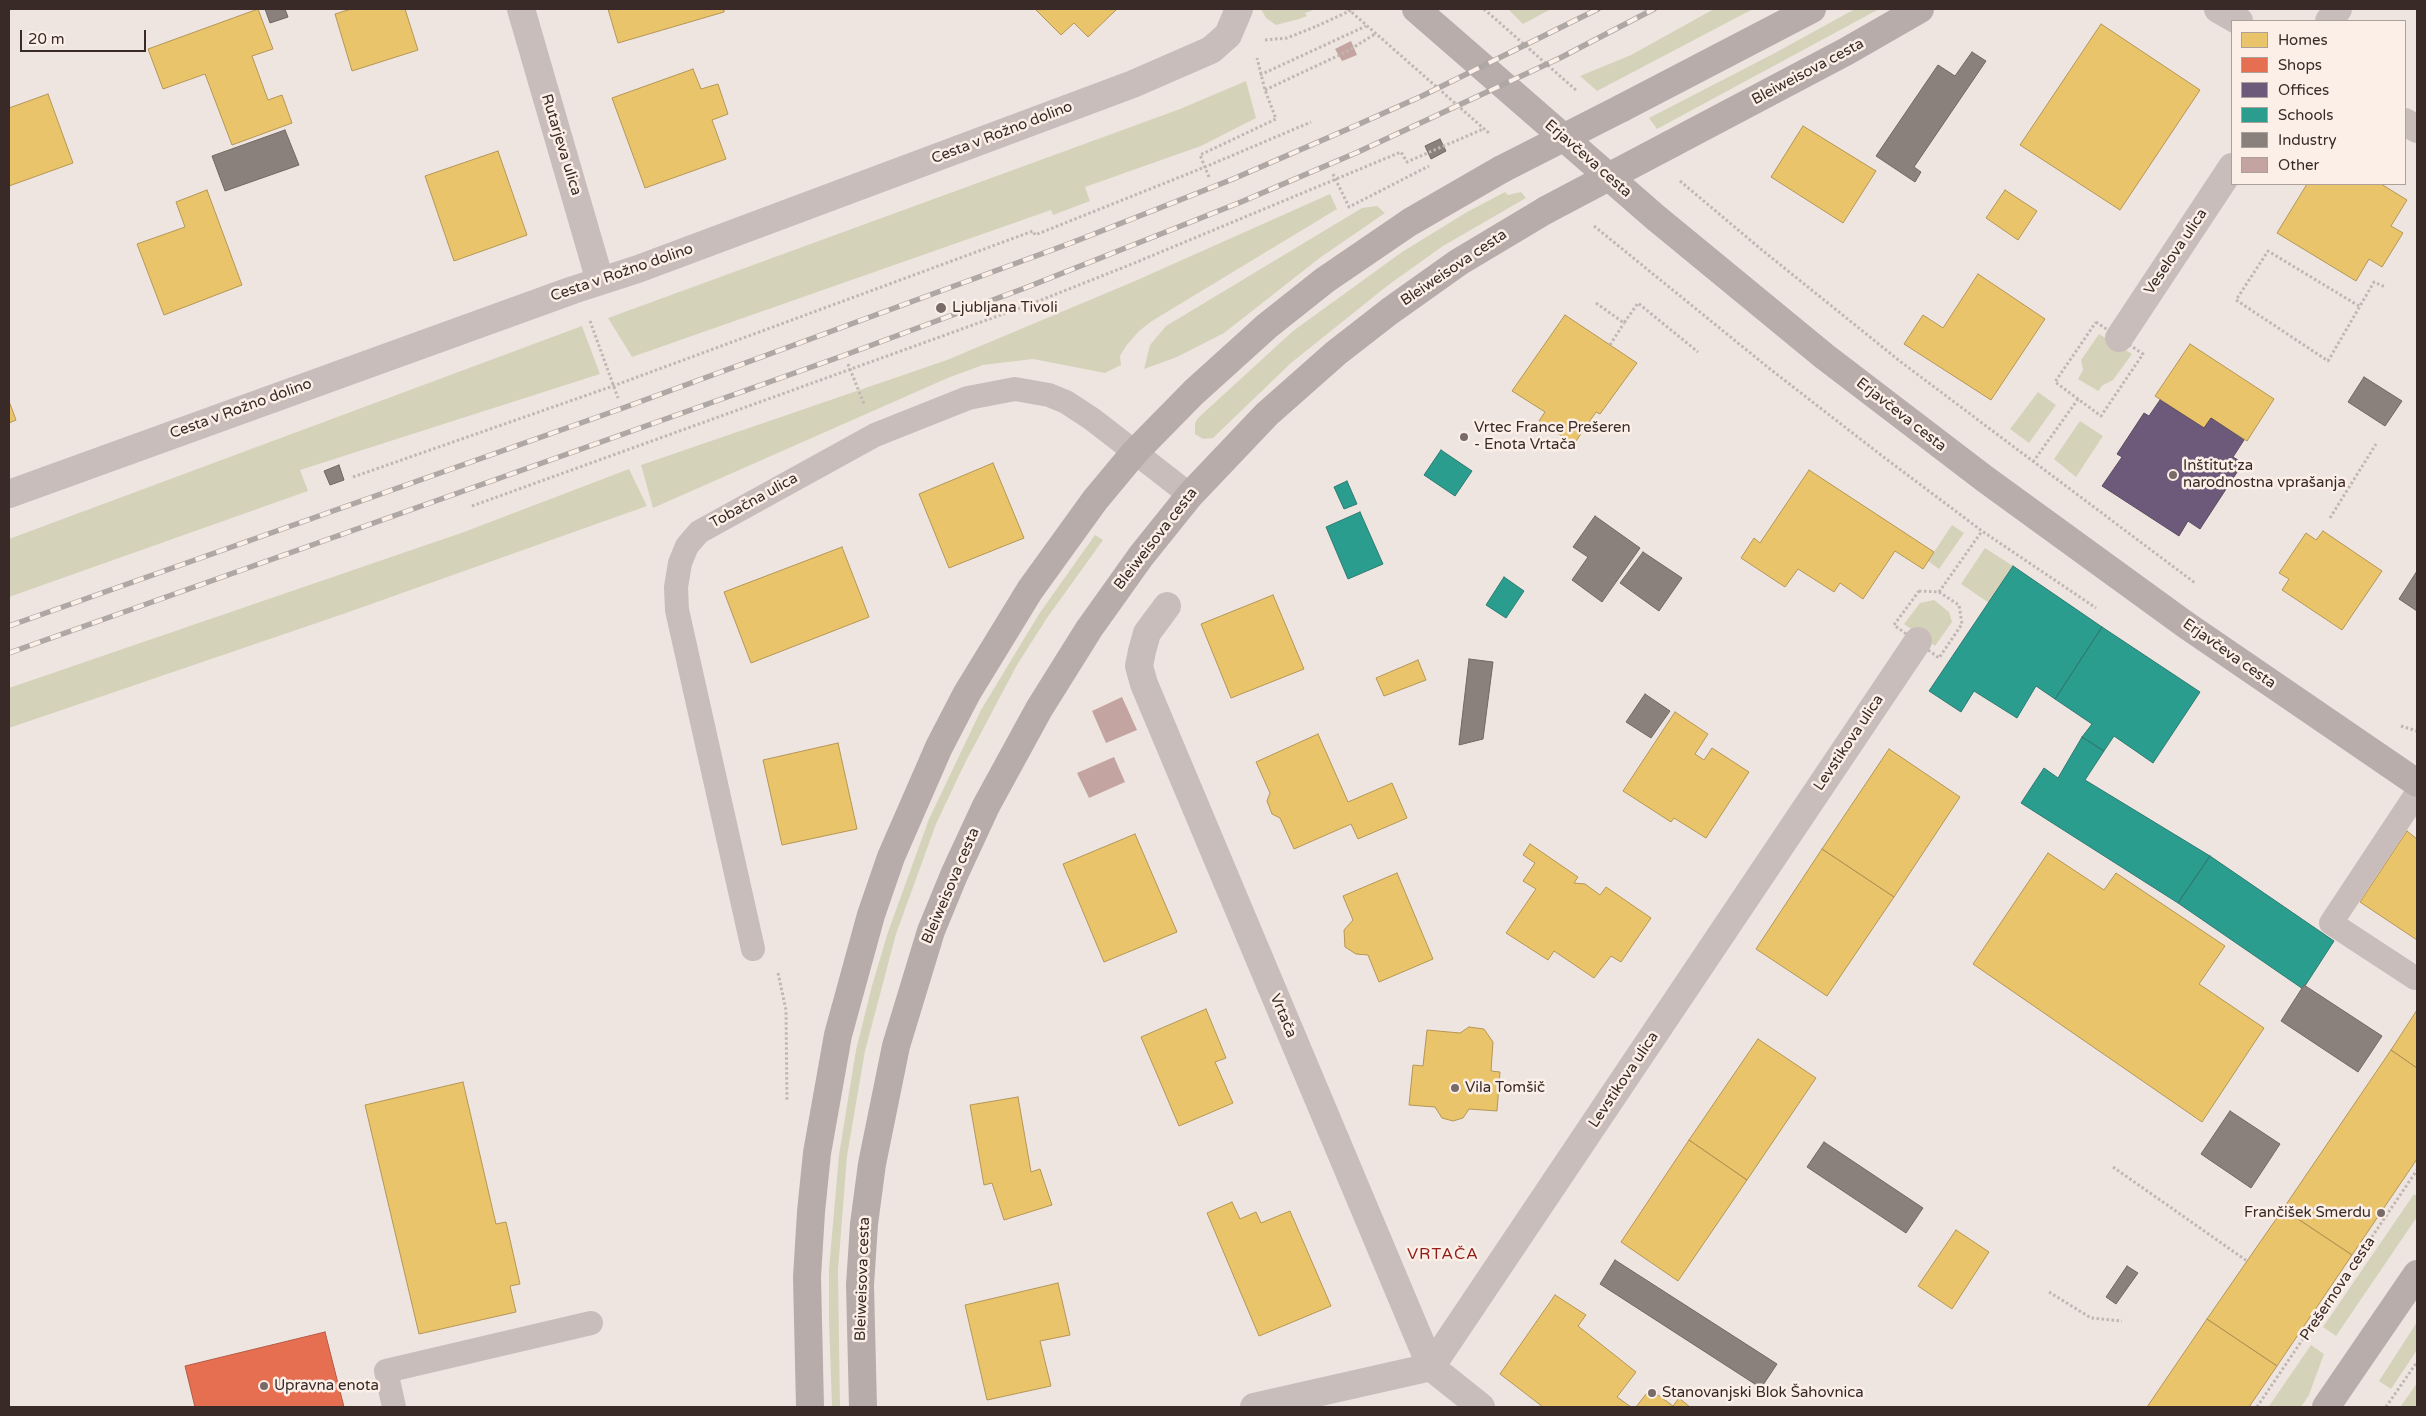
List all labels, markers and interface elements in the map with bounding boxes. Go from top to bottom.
scale bar [22,20,149,52]
legend [2231,20,2406,185]
text: 20 m [28,30,65,48]
text: Homes [2278,31,2328,49]
street label: Bleiweisova cesta [1749,35,1867,109]
text: Shops [2278,56,2322,74]
text: Offices [2278,81,2329,99]
street label: Rutarjeva ulica [537,92,585,198]
street label: Cesta v Rožno dolino [929,98,1075,168]
text: Schools [2278,106,2334,124]
street label: Erjavčeva cesta [1541,116,1635,202]
text: Industry [2278,131,2337,149]
text: Other [2278,156,2319,174]
street label: Veselova ulica [2141,206,2211,298]
street label: Bleiweisova cesta [1397,226,1511,310]
street label: Cesta v Rožno dolino [548,240,696,306]
place label: Ljubljana Tivoli [952,299,1058,317]
marker: Ljubljana Tivoli [934,301,948,315]
street label: Erjavčeva cesta [1852,374,1950,456]
street label: Cesta v Rožno dolino [168,375,314,443]
place label: Vrtec France Prešeren - Enota Vrtača [1474,419,1631,454]
marker: Vrtec France Prešeren - Enota Vrtača [1458,431,1470,443]
place label: Inštitut za narodnostna vprašanja [2183,457,2346,492]
street label: Tobačna ulica [707,469,801,533]
marker: Inštitut za narodnostna vprašanja [2167,469,2179,481]
street label: Bleiweisova cesta [1111,484,1201,594]
street label: Erjavčeva cesta [2179,615,2279,693]
street label: Levstikova ulica [1810,692,1888,794]
street label: Bleiweisova cesta [918,825,984,947]
street label: Vrtača [1266,991,1300,1041]
street label: Levstikova ulica [1585,1029,1663,1131]
place label: Vila Tomšič [1465,1079,1545,1097]
marker: Vila Tomšič [1449,1082,1461,1094]
place label: Frančišek Smerdu [2244,1204,2371,1222]
marker: Frančišek Smerdu [2375,1207,2387,1219]
street label: Bleiweisova cesta [852,1217,874,1341]
street label: Prešernova cesta [2297,1234,2379,1344]
district label: VRTAČA [1406,1245,1480,1265]
place label: Upravna enota [274,1377,379,1395]
marker: Upravna enota [258,1380,270,1392]
place label: Stanovanjski Blok Šahovnica [1662,1384,1864,1402]
marker: Stanovanjski Blok Šahovnica [1646,1387,1658,1399]

